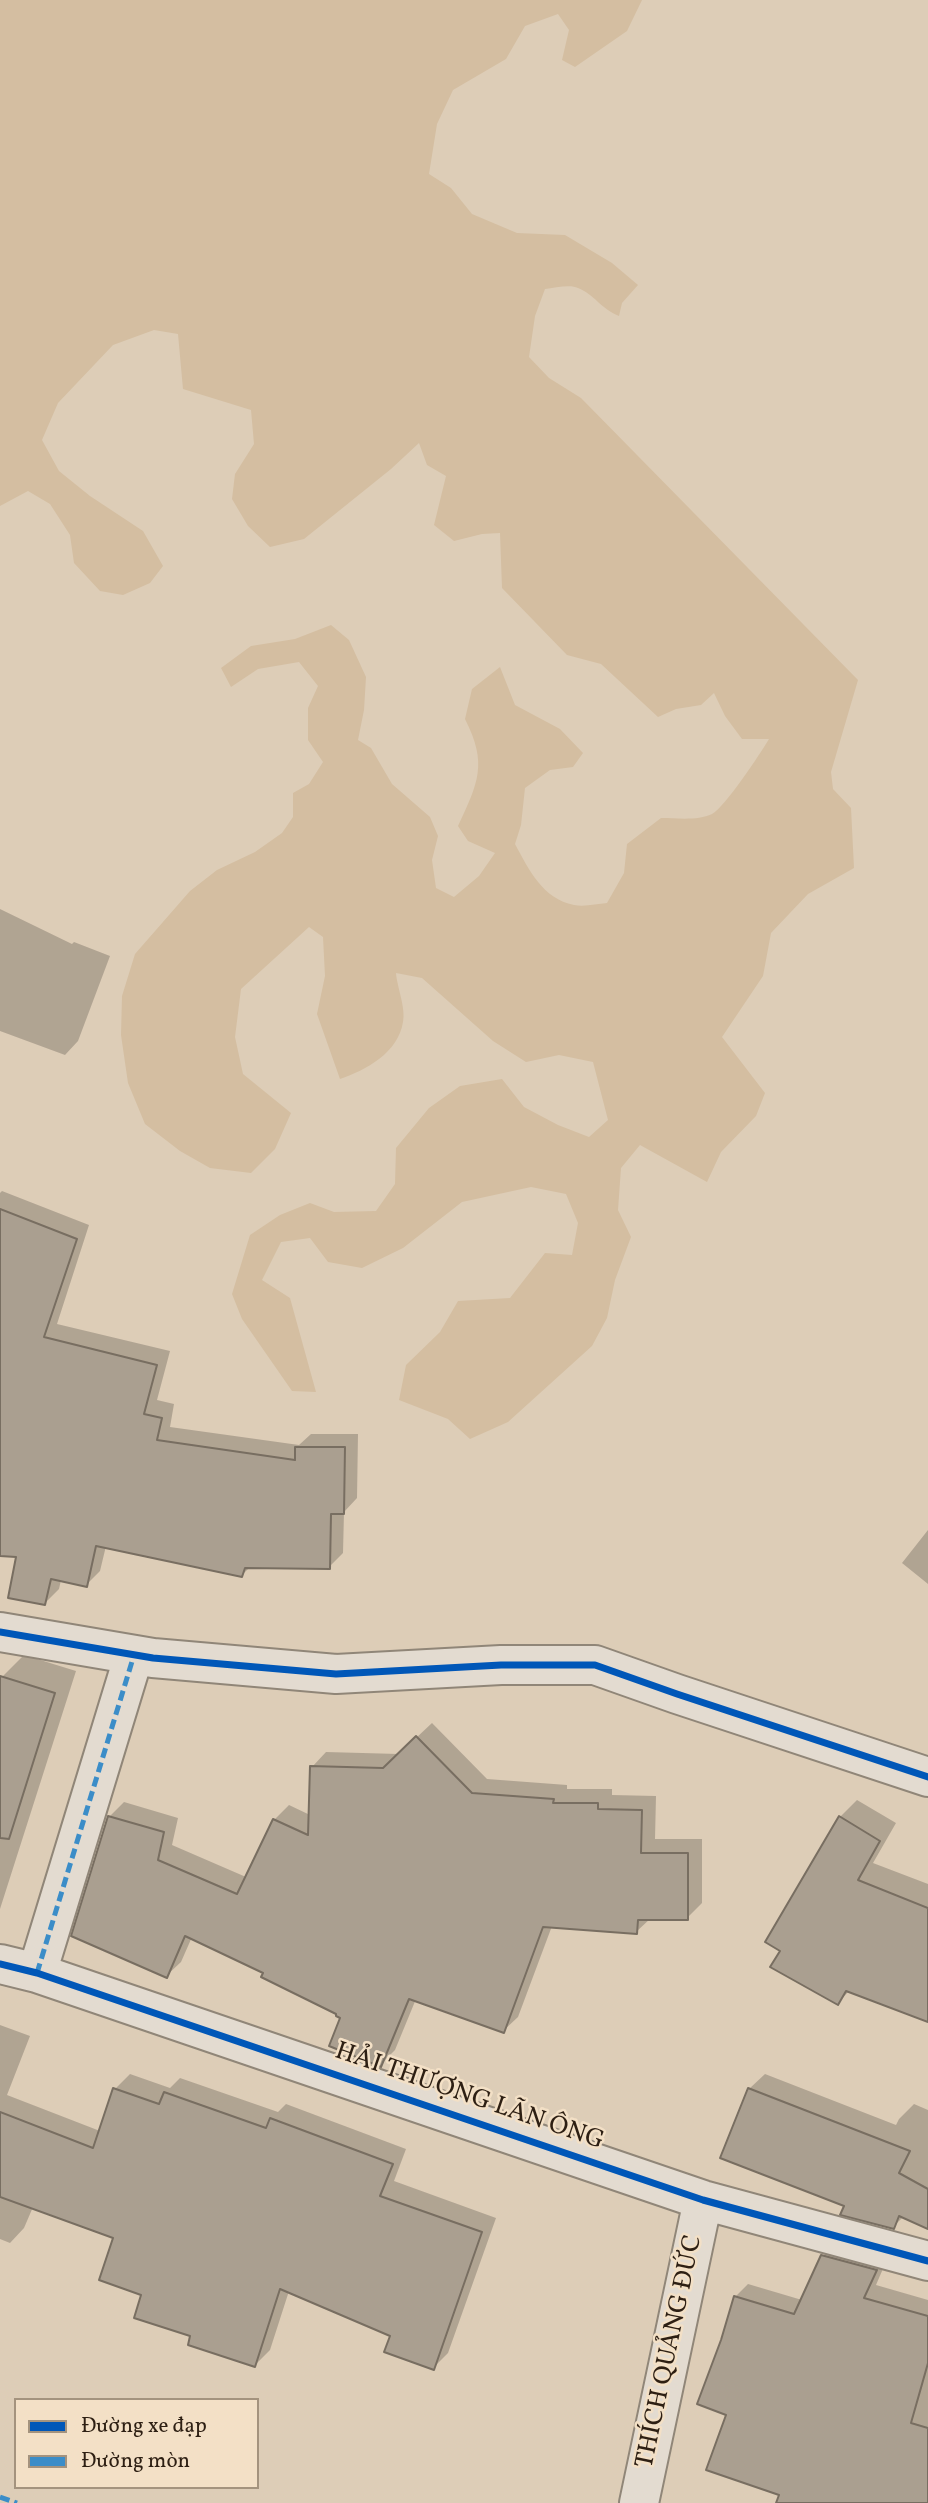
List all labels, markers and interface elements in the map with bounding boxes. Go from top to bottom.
street label: HẢI THƯỢNG LÃN ÔNG [330,2037,608,2159]
street label: THÍCH QUẢNG ĐỨC [631,2233,711,2471]
legend [14,2398,259,2489]
text: Đường xe đạp [81,2412,207,2441]
text: Đường mòn [81,2447,190,2476]

